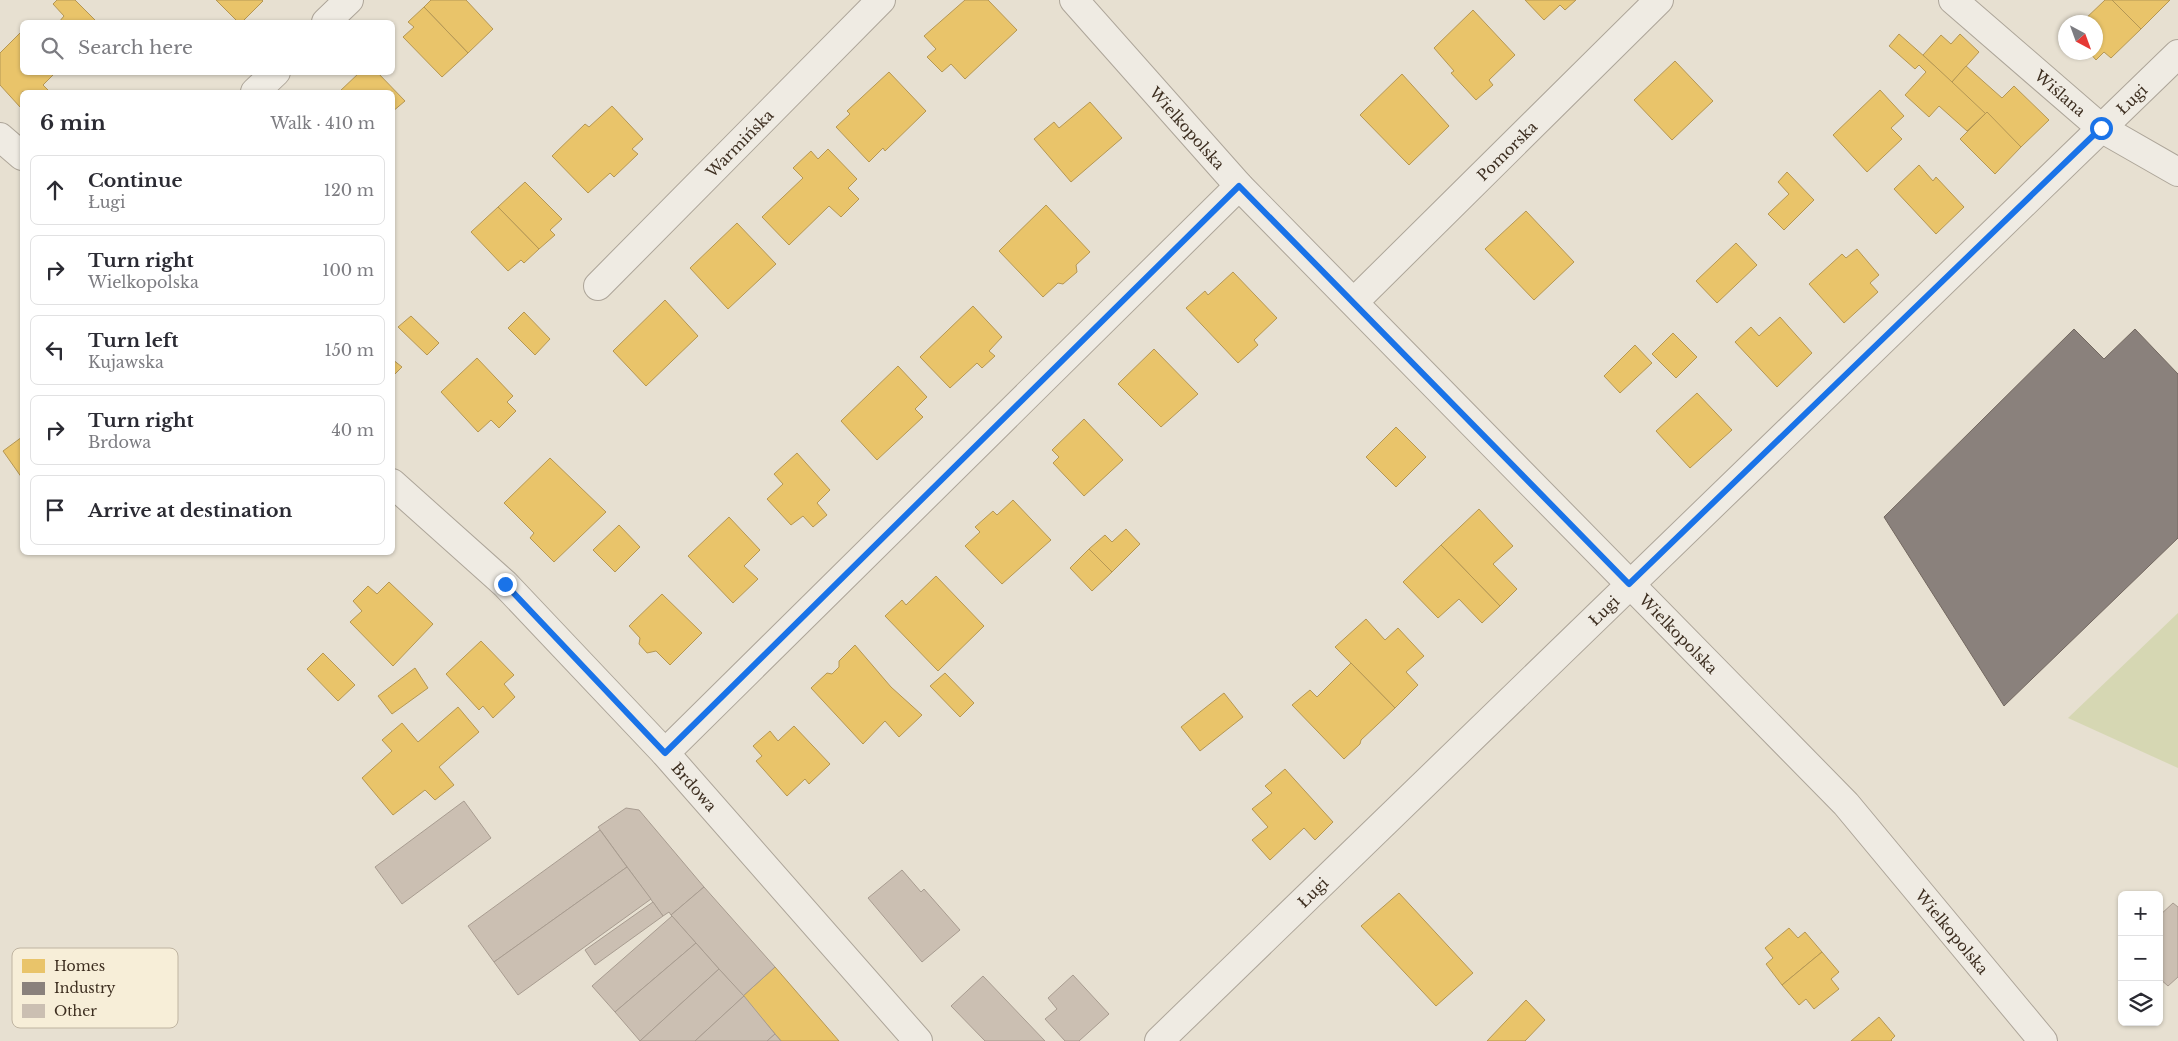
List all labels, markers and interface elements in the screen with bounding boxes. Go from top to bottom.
north arrow [2058,15,2103,60]
search box [20,20,395,75]
icon: search [38,34,66,62]
text: Search here [78,36,193,59]
street label: Wiślana [2030,65,2090,121]
street label: Ługi [2112,80,2151,118]
street label: Wielkopolska [1145,82,1230,174]
street label: Warmińska [701,105,777,182]
text: 6 min [40,110,106,136]
text: Walk · 410 m [270,113,375,133]
street label: Pomorska [1473,116,1541,185]
route start [2090,117,2113,140]
text: Continue [88,169,183,192]
icon: ahead [41,176,69,204]
text: 120 m [324,180,374,200]
text: Ługi [88,192,125,212]
text: Turn right [88,249,194,272]
icon: right [41,256,69,284]
text: 100 m [322,260,374,280]
text: Wielkopolska [88,272,199,292]
text: Turn left [88,329,179,352]
icon: left [41,336,69,364]
text: 150 m [325,340,374,360]
text: Kujawska [88,352,164,372]
text: Turn right [88,409,194,432]
icon: right [41,416,69,444]
text: 40 m [331,420,374,440]
text: Brdowa [88,432,151,452]
icon: arrive [41,496,69,524]
text: Arrive at destination [88,499,292,522]
route end [494,573,517,596]
street label: Wielkopolska [1635,589,1722,678]
street label: Ługi [1584,591,1623,629]
street label: Brdowa [668,758,722,816]
street label: Ługi [1293,873,1332,911]
street label: Wielkopolska [1911,885,1993,978]
map controls [2118,891,2163,1026]
button: + [2118,891,2163,936]
button: − [2118,936,2163,981]
legend [12,948,178,1028]
text: Homes [54,957,105,975]
text: Industry [54,979,116,997]
button: layers [2118,981,2163,1026]
text: Other [54,1002,97,1020]

